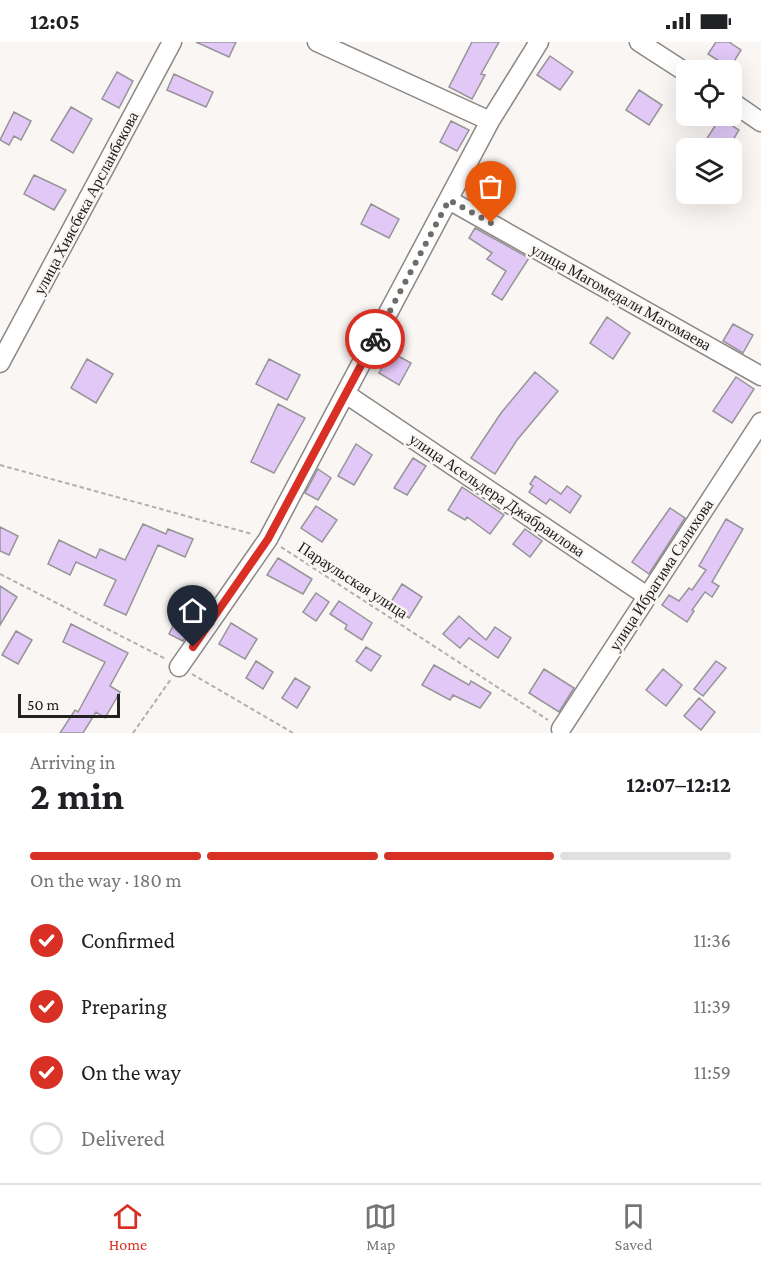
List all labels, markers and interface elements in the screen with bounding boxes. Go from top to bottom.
text: 12:05 [30,9,80,34]
map controls [676,60,742,204]
button: locate [676,60,742,126]
street label: улица Хиясбека Арсланбекова [30,109,142,298]
button: layers [676,138,742,204]
pin [465,161,516,223]
icon: bag [474,170,507,203]
street label: улица Магомедали Магомаева [527,240,714,355]
courier [345,309,405,369]
icon: bike [359,323,392,356]
street label: улица Асельдера Джабраилова [405,430,588,561]
street label: улица Ибрагима Салихова [606,496,717,654]
street label: Параульская улица [295,538,411,623]
pin [167,585,218,647]
icon: home [176,594,209,627]
scale bar [18,691,120,718]
text: 50 m [27,696,59,713]
text: Arriving in [30,751,115,773]
text: 12:07–12:12 [626,772,731,797]
text: 2 min [30,774,124,817]
text: On the way · 180 m [30,869,182,891]
icon: check [30,924,63,957]
text: Confirmed [81,928,175,953]
text: 11:36 [694,929,731,951]
icon: check [30,990,63,1023]
text: Preparing [81,994,167,1019]
text: 11:39 [694,995,731,1017]
icon: check [30,1056,63,1089]
text: On the way [81,1060,181,1085]
text: 11:59 [694,1061,731,1083]
text: Delivered [81,1126,165,1151]
tab: Home [109,1200,147,1253]
tab: Map [364,1200,397,1253]
tab: Saved [615,1200,652,1253]

